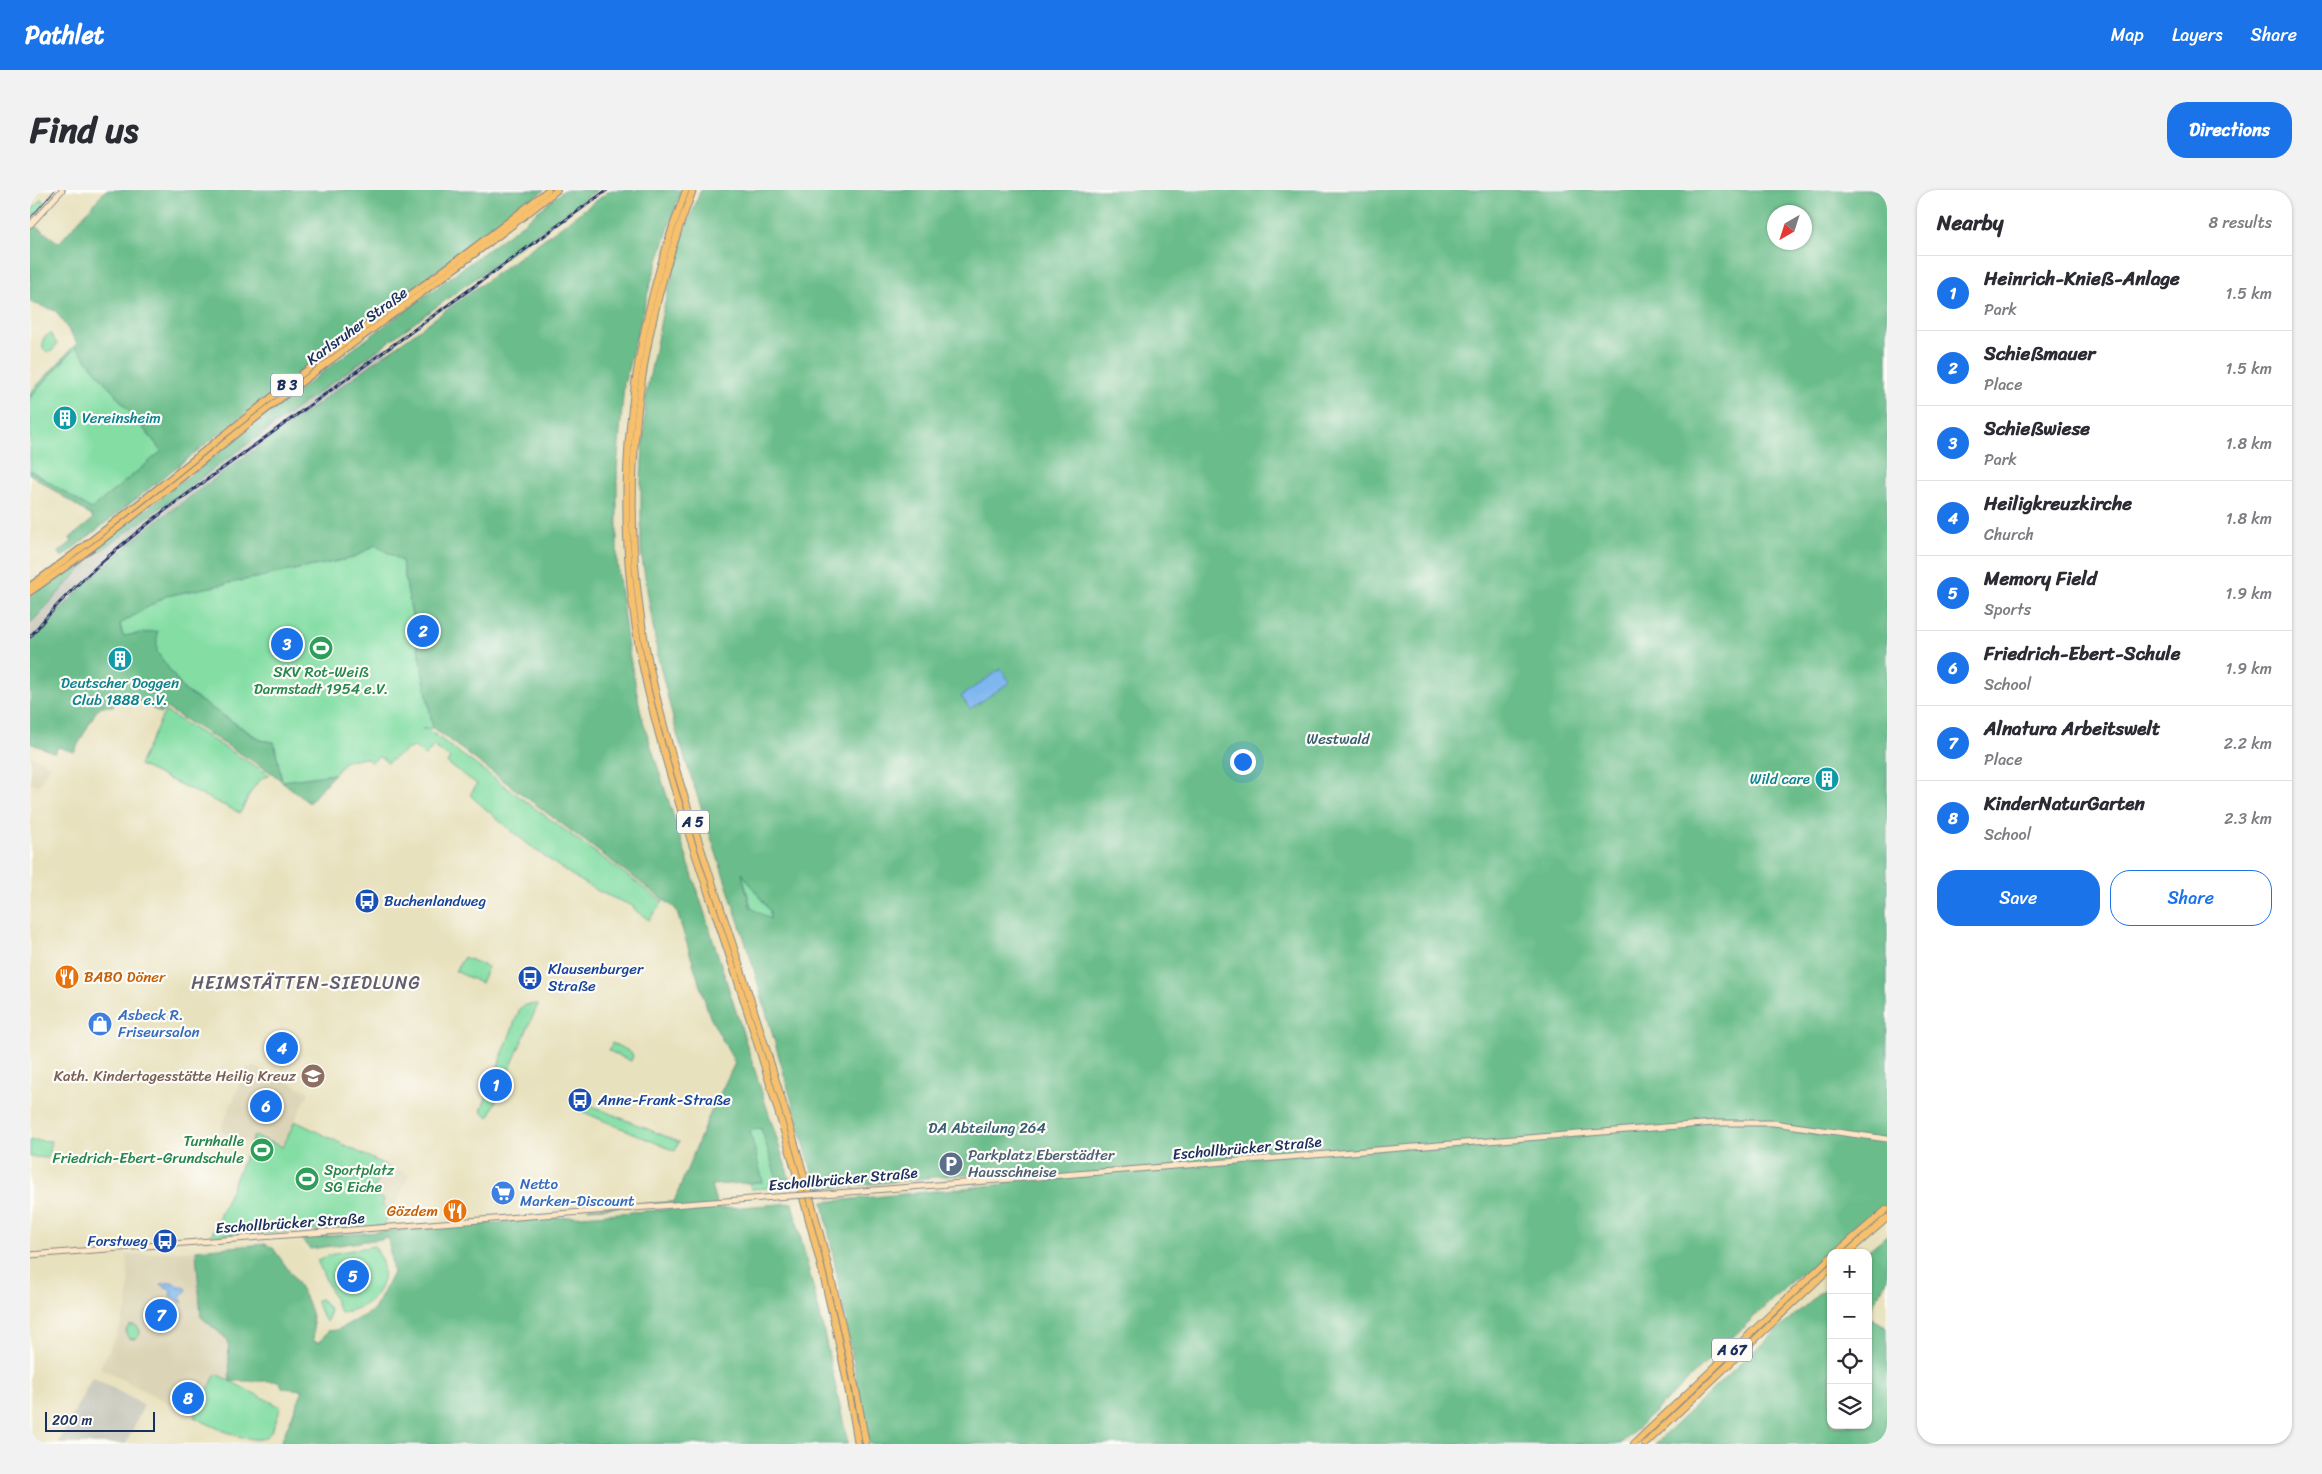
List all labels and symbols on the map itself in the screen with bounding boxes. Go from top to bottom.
north arrow [1767,205,1812,250]
street label: Karlsruher Straße [301,280,414,372]
road number: B 3 [271,374,303,396]
building icon: Vereinsheim [52,405,78,431]
place label: Vereinsheim [82,405,161,431]
pin: 2 [407,612,439,650]
pin: 3 [271,625,303,663]
sports icon: SKV Rot-Weiß Darmstadt 1954 e.V. [308,635,334,661]
building icon: Deutscher Doggen Club 1888 e.V. [107,646,133,672]
place label: SKV Rot-Weiß Darmstadt 1954 e.V. [254,659,388,702]
place label: Deutscher Doggen Club 1888 e.V. [61,670,179,713]
park label: Westwald [1307,726,1370,752]
your location [1230,749,1256,775]
place label: Wild care [1750,766,1810,792]
building icon: Wild care [1814,766,1840,792]
road number: A 5 [677,810,709,834]
bus stop icon: Buchenlandweg [354,888,380,914]
place label: Buchenlandweg [384,888,487,914]
place label: Klausenburger Straße [548,956,644,999]
restaurant icon: BABO Döner [54,964,80,990]
place label: BABO Döner [84,964,166,990]
bus stop icon: Klausenburger Straße [517,965,543,991]
district label: HEIMSTÄTTEN-SIEDLUNG [191,967,421,999]
place label: Asbeck R. Friseursalon [117,1002,200,1045]
shop icon: Asbeck R. Friseursalon [87,1011,113,1037]
pin: 4 [266,1029,298,1067]
place label: Kath. Kindertagesstätte Heilig Kreuz [54,1063,297,1089]
school or university icon: Kath. Kindertagesstätte Heilig Kreuz [300,1063,326,1089]
pin: 1 [480,1066,512,1104]
pin: 6 [250,1087,282,1125]
bus stop icon: Anne-Frank-Straße [567,1087,593,1113]
place label: Anne-Frank-Straße [597,1087,731,1113]
park label: DA Abteilung 264 [928,1115,1046,1141]
place label: Turnhalle Friedrich-Ebert-Grundschule [53,1128,244,1171]
street label: Eschollbrücker Straße [1171,1129,1323,1167]
sports icon: Turnhalle Friedrich-Ebert-Grundschule [249,1137,275,1163]
place label: Parkplatz Eberstädter Hausschneise [968,1142,1115,1185]
parking icon: Parkplatz Eberstädter Hausschneise [938,1151,964,1177]
place label: Sportplatz SG Eiche [324,1157,395,1200]
street label: Eschollbrücker Straße [767,1160,919,1198]
sports icon: Sportplatz SG Eiche [294,1166,320,1192]
place label: Netto Marken-Discount [520,1171,635,1214]
supermarket icon: Netto Marken-Discount [490,1180,516,1206]
place label: Gözdem [387,1198,438,1224]
restaurant icon: Gözdem [442,1198,468,1224]
street label: Eschollbrücker Straße [215,1205,365,1241]
place label: Forstweg [87,1228,148,1254]
bus stop icon: Forstweg [152,1228,178,1254]
pin: 5 [337,1257,369,1295]
pin: 7 [145,1296,177,1334]
road number: A 67 [1712,1338,1752,1362]
pin: 8 [172,1379,204,1417]
scale bar [45,1409,155,1432]

